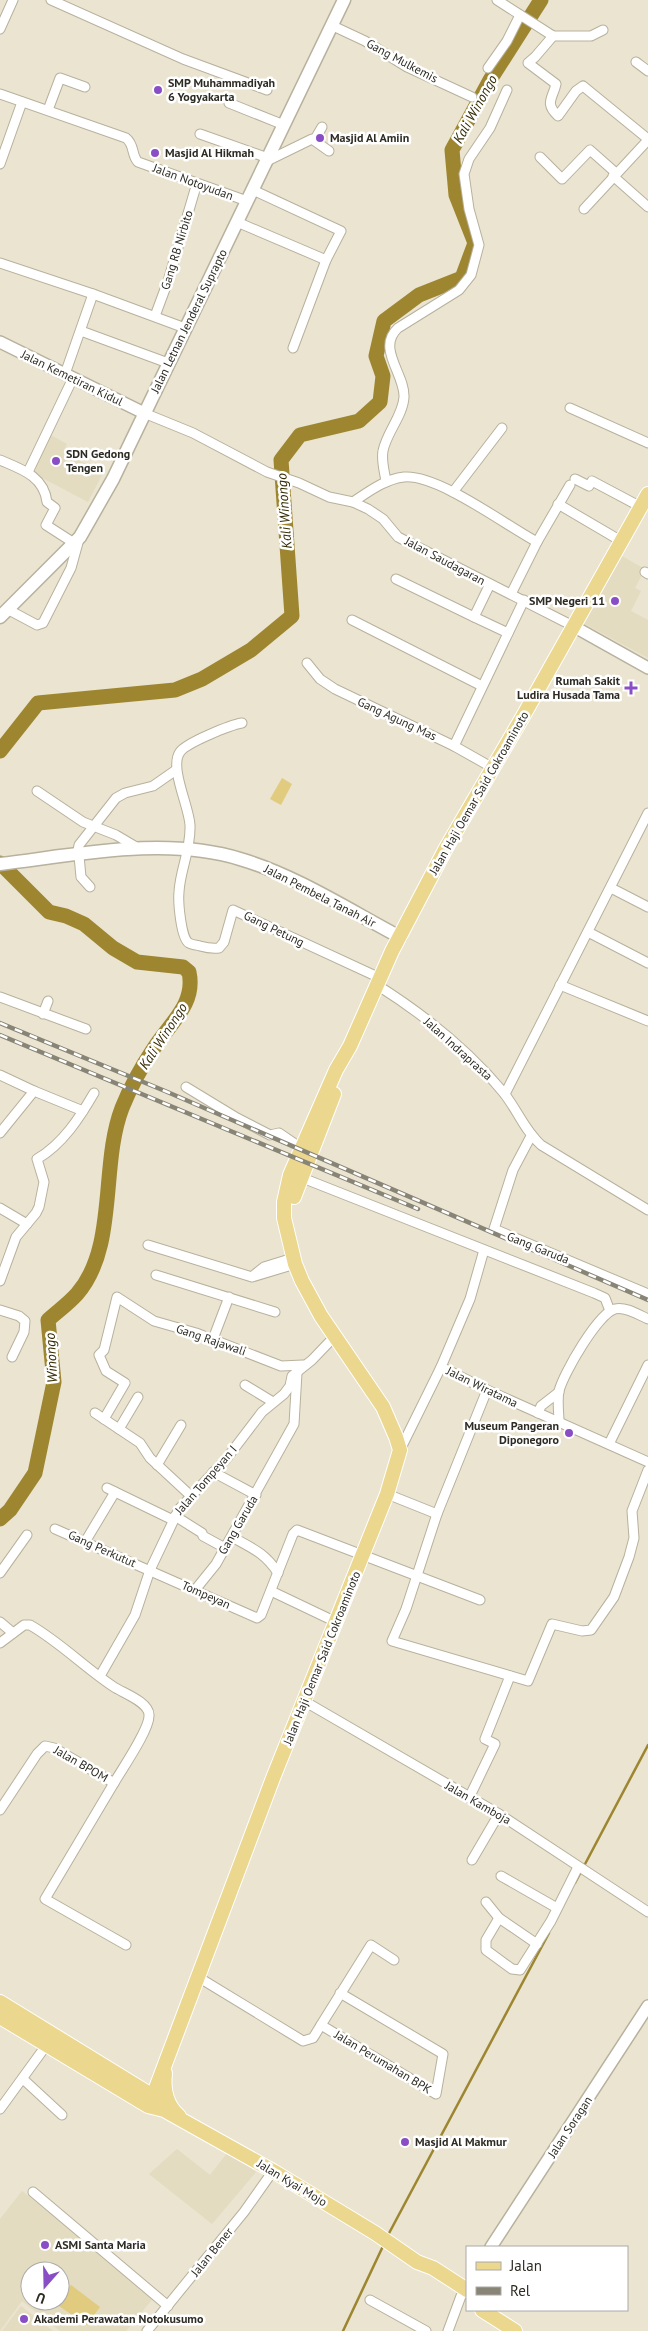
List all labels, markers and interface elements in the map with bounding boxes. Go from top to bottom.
street label: Gang Mulkemis [364,35,440,86]
water label: Kali Winongo [449,72,501,146]
place label: SMP Muhammadiyah 6 Yogyakarta [168,75,275,104]
marker: SMP Muhammadiyah 6 Yogyakarta [152,84,164,96]
place label: Masjid Al Amiin [330,130,409,145]
marker: Masjid Al Amiin [314,132,326,144]
place label: Masjid Al Hikmah [165,145,254,160]
marker: Masjid Al Hikmah [149,147,161,159]
street label: Jalan Notoyudan [150,160,235,203]
street label: Gang RB Nirbito [157,208,196,291]
street label: Jalan Letnan Jenderal Suprapto [147,246,230,396]
street label: Jalan Kemetiran Kidul [18,346,126,409]
place label: SDN Gedong Tengen [66,446,130,475]
marker: SDN Gedong Tengen [50,455,62,467]
water label: Kali Winongo [272,473,296,549]
street label: Jalan Saudagaran [402,533,488,588]
place label: SMP Negeri 11 [529,593,605,608]
marker: SMP Negeri 11 [609,595,621,607]
place label: Rumah Sakit Ludira Husada Tama [517,673,621,702]
marker: Rumah Sakit Ludira Husada Tama [624,681,638,695]
street label: Gang Agung Mas [355,694,439,743]
street label: Jalan Haji Oemar Said Cokroaminoto [425,708,532,878]
street label: Jalan Pembela Tanah Air [261,860,379,930]
street label: Gang Petung [242,907,307,950]
water label: Kali Winongo [135,999,191,1073]
street label: Jalan Indraprasta [420,1013,496,1083]
street label: Gang Garuda [505,1228,572,1267]
street label: Gang Rajawali [174,1321,248,1359]
water label: Winongo [41,1332,61,1384]
street label: Jalan Wiratama [443,1362,520,1410]
place label: Museum Pangeran Diponegoro [464,1418,560,1447]
marker: Museum Pangeran Diponegoro [563,1427,575,1439]
street label: Jalan Tompeyan I [171,1442,240,1518]
street label: Gang Garuda [215,1492,261,1557]
street label: Gang Perkutut [66,1527,138,1570]
street label: Jalan Haji Oemar Said Cokroaminoto [279,1569,363,1748]
street label: Tompeyan [180,1577,233,1612]
street label: Jalan BPOM [51,1742,111,1785]
street label: Jalan Kamboja [442,1777,514,1827]
street label: Jalan Perumahan BPK [331,2026,435,2096]
street label: Jalan Soragan [544,2093,595,2161]
place label: Masjid Al Makmur [415,2134,507,2149]
marker: Masjid Al Makmur [399,2136,411,2148]
street label: Jalan Kyai Mojo [254,2155,330,2209]
street label: Jalan Bener [187,2224,236,2280]
place label: ASMI Santa Maria [55,2237,146,2252]
marker: ASMI Santa Maria [39,2239,51,2251]
legend [466,2246,628,2311]
text: Jalan [509,2256,542,2275]
north arrow [20,2261,70,2311]
text: Rel [510,2281,531,2300]
text: U [33,2288,48,2308]
place label: Akademi Perawatan Notokusumo [34,2311,204,2326]
marker: Akademi Perawatan Notokusumo [18,2313,30,2325]

